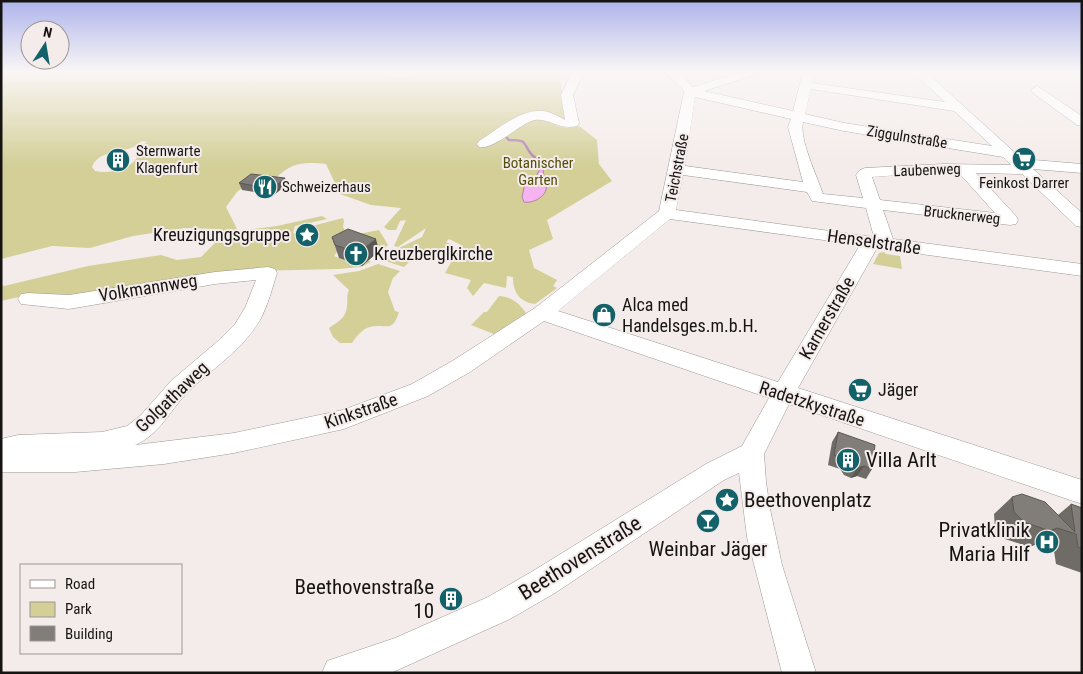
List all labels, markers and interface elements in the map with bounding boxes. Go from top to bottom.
north arrow [20,20,70,70]
text: N [42,24,54,41]
street label: Ziggulnstraße [865,122,949,152]
street label: Teichstraße [662,132,692,204]
place label: Sternwarte Klagenfurt [136,142,200,177]
supermarket icon: Feinkost Darrer [1011,146,1037,172]
building icon: Sternwarte Klagenfurt [105,147,131,173]
park label: Botanischer Garten [503,154,574,189]
street label: Laubenweg [893,160,961,180]
restaurant icon: Schweizerhaus [252,174,278,200]
place label: Feinkost Darrer [979,174,1070,192]
place label: Schweizerhaus [282,178,371,196]
street label: Brucknerweg [923,202,1001,228]
place icon: Kreuzigungsgruppe [294,222,320,248]
place label: Kreuzigungsgruppe [153,224,290,245]
street label: Henselstraße [826,225,922,258]
church icon: Kreuzberglkirche [343,241,369,267]
place label: Kreuzberglkirche [374,243,493,264]
street label: Volkmannweg [97,269,199,306]
street label: Karnerstraße [795,273,859,363]
place label: Alca med Handelsges.m.b.H. [622,294,758,336]
shop icon: Alca med Handelsges.m.b.H. [591,302,617,328]
street label: Golgathaweg [131,357,212,436]
street label: Radetzkystraße [757,377,867,430]
supermarket icon: Jäger [847,377,873,403]
place label: Jäger [878,379,919,400]
street label: Kinkstraße [322,388,400,433]
building icon: Villa Arlt [835,447,861,473]
place label: Villa Arlt [866,448,937,472]
place icon: Beethovenplatz [714,487,740,513]
place label: Beethovenplatz [744,488,871,512]
bar icon: Weinbar Jäger [695,508,721,534]
street label: Beethovenstraße [515,511,646,605]
place label: Privatklinik Maria Hilf [938,518,1031,566]
hospital icon: Privatklinik Maria Hilf [1034,529,1060,555]
place label: Weinbar Jäger [649,537,767,561]
legend [20,564,182,654]
text: Road [65,575,95,593]
place label: Beethovenstraße 10 [295,575,434,623]
building icon: Beethovenstraße 10 [438,586,464,612]
text: Park [65,600,92,618]
text: Building [65,625,113,643]

